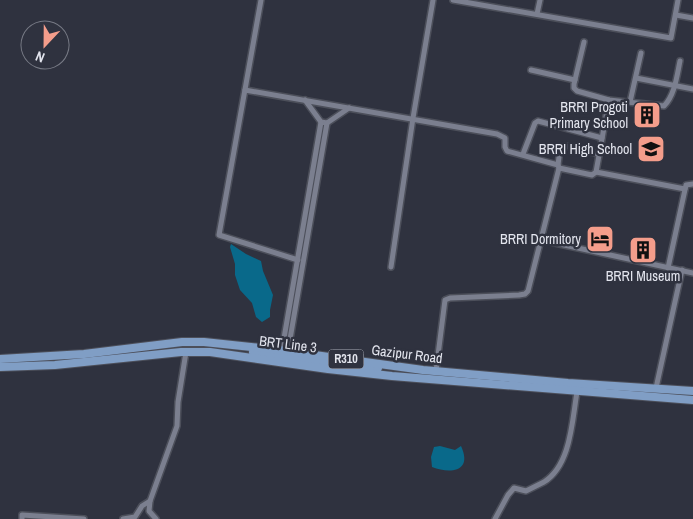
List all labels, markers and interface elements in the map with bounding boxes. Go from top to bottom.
north arrow [20,20,70,70]
text: N [33,47,47,67]
place label: BRRI Progoti Primary School [550,98,628,132]
building icon: BRRI Progoti Primary School [632,100,662,130]
school or university icon: BRRI High School [636,134,666,164]
place label: BRRI High School [539,140,632,158]
hotel icon: BRRI Dormitory [585,224,615,254]
place label: BRRI Dormitory [500,230,581,248]
building icon: BRRI Museum [628,235,658,265]
place label: BRRI Museum [606,267,680,285]
street label: BRT Line 3 [258,332,318,356]
street label: Gazipur Road [370,341,444,367]
road number: R310 [328,349,364,368]

